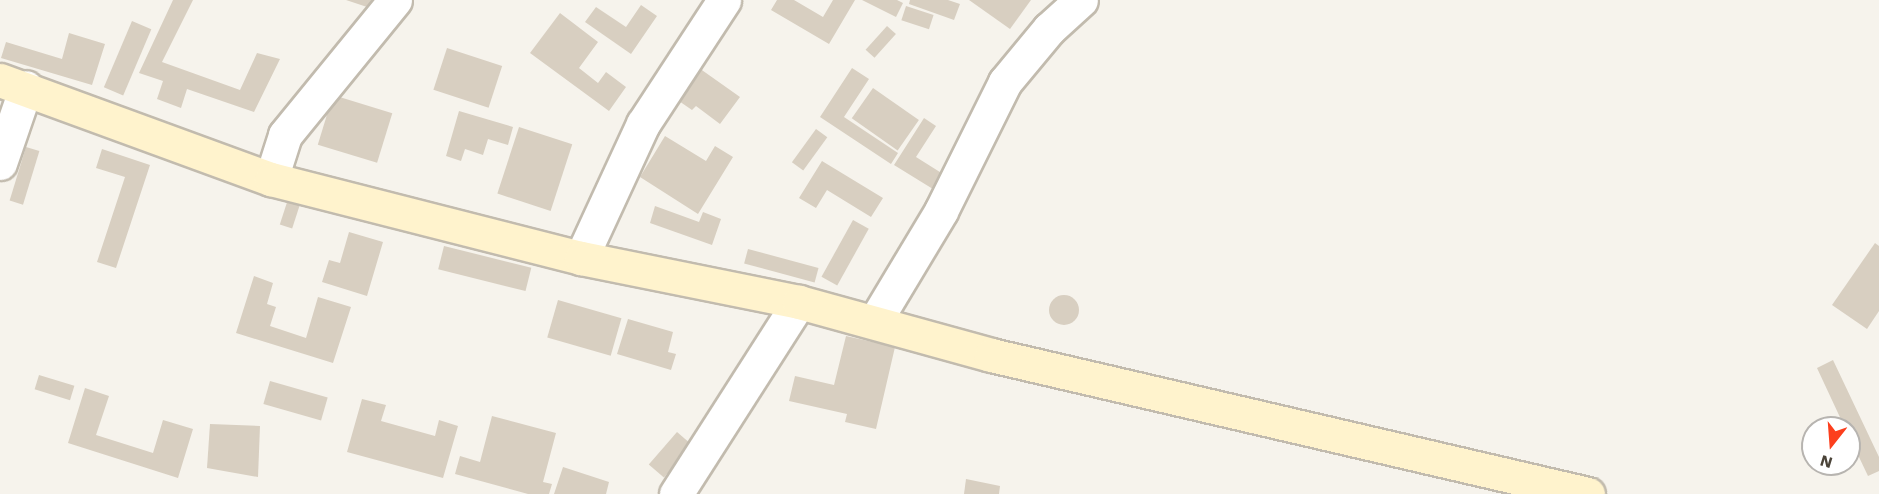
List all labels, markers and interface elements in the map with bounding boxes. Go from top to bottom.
north arrow [1801,416,1861,476]
text: N [1818,451,1835,473]

